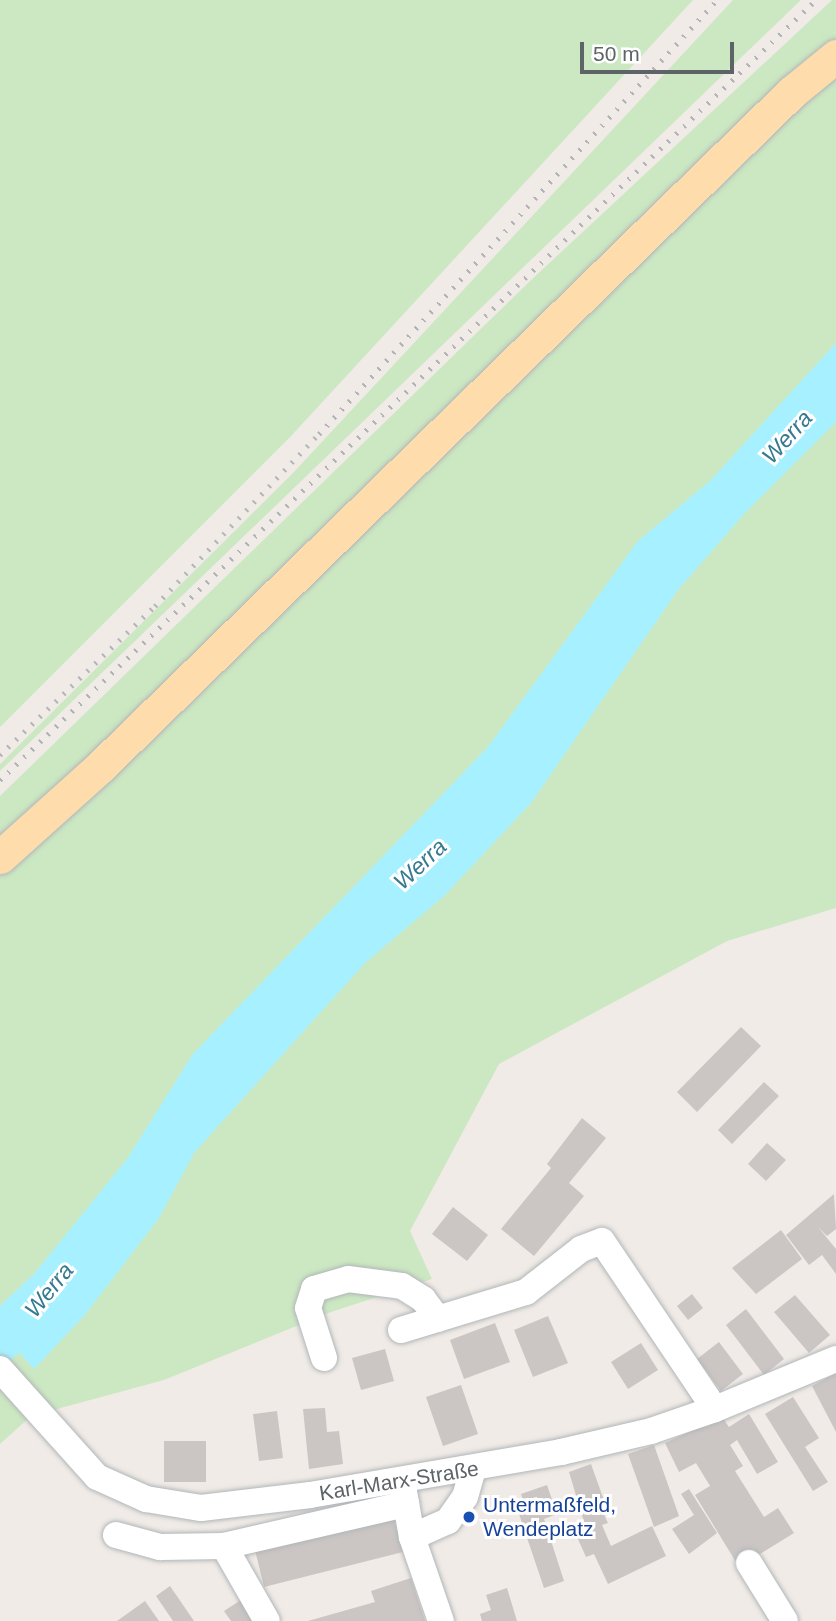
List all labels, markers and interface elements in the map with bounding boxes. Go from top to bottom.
scale bar [584,28,738,72]
text: 50 m [593,42,640,65]
water label: Werra [756,405,818,469]
water label: Werra [388,833,452,895]
water label: Werra [19,1257,79,1323]
street label: Karl-Marx-Straße [318,1456,480,1506]
place label: Untermaßfeld, Wendeplatz [483,1492,616,1542]
marker: Untermaßfeld, Wendeplatz [461,1509,477,1525]

